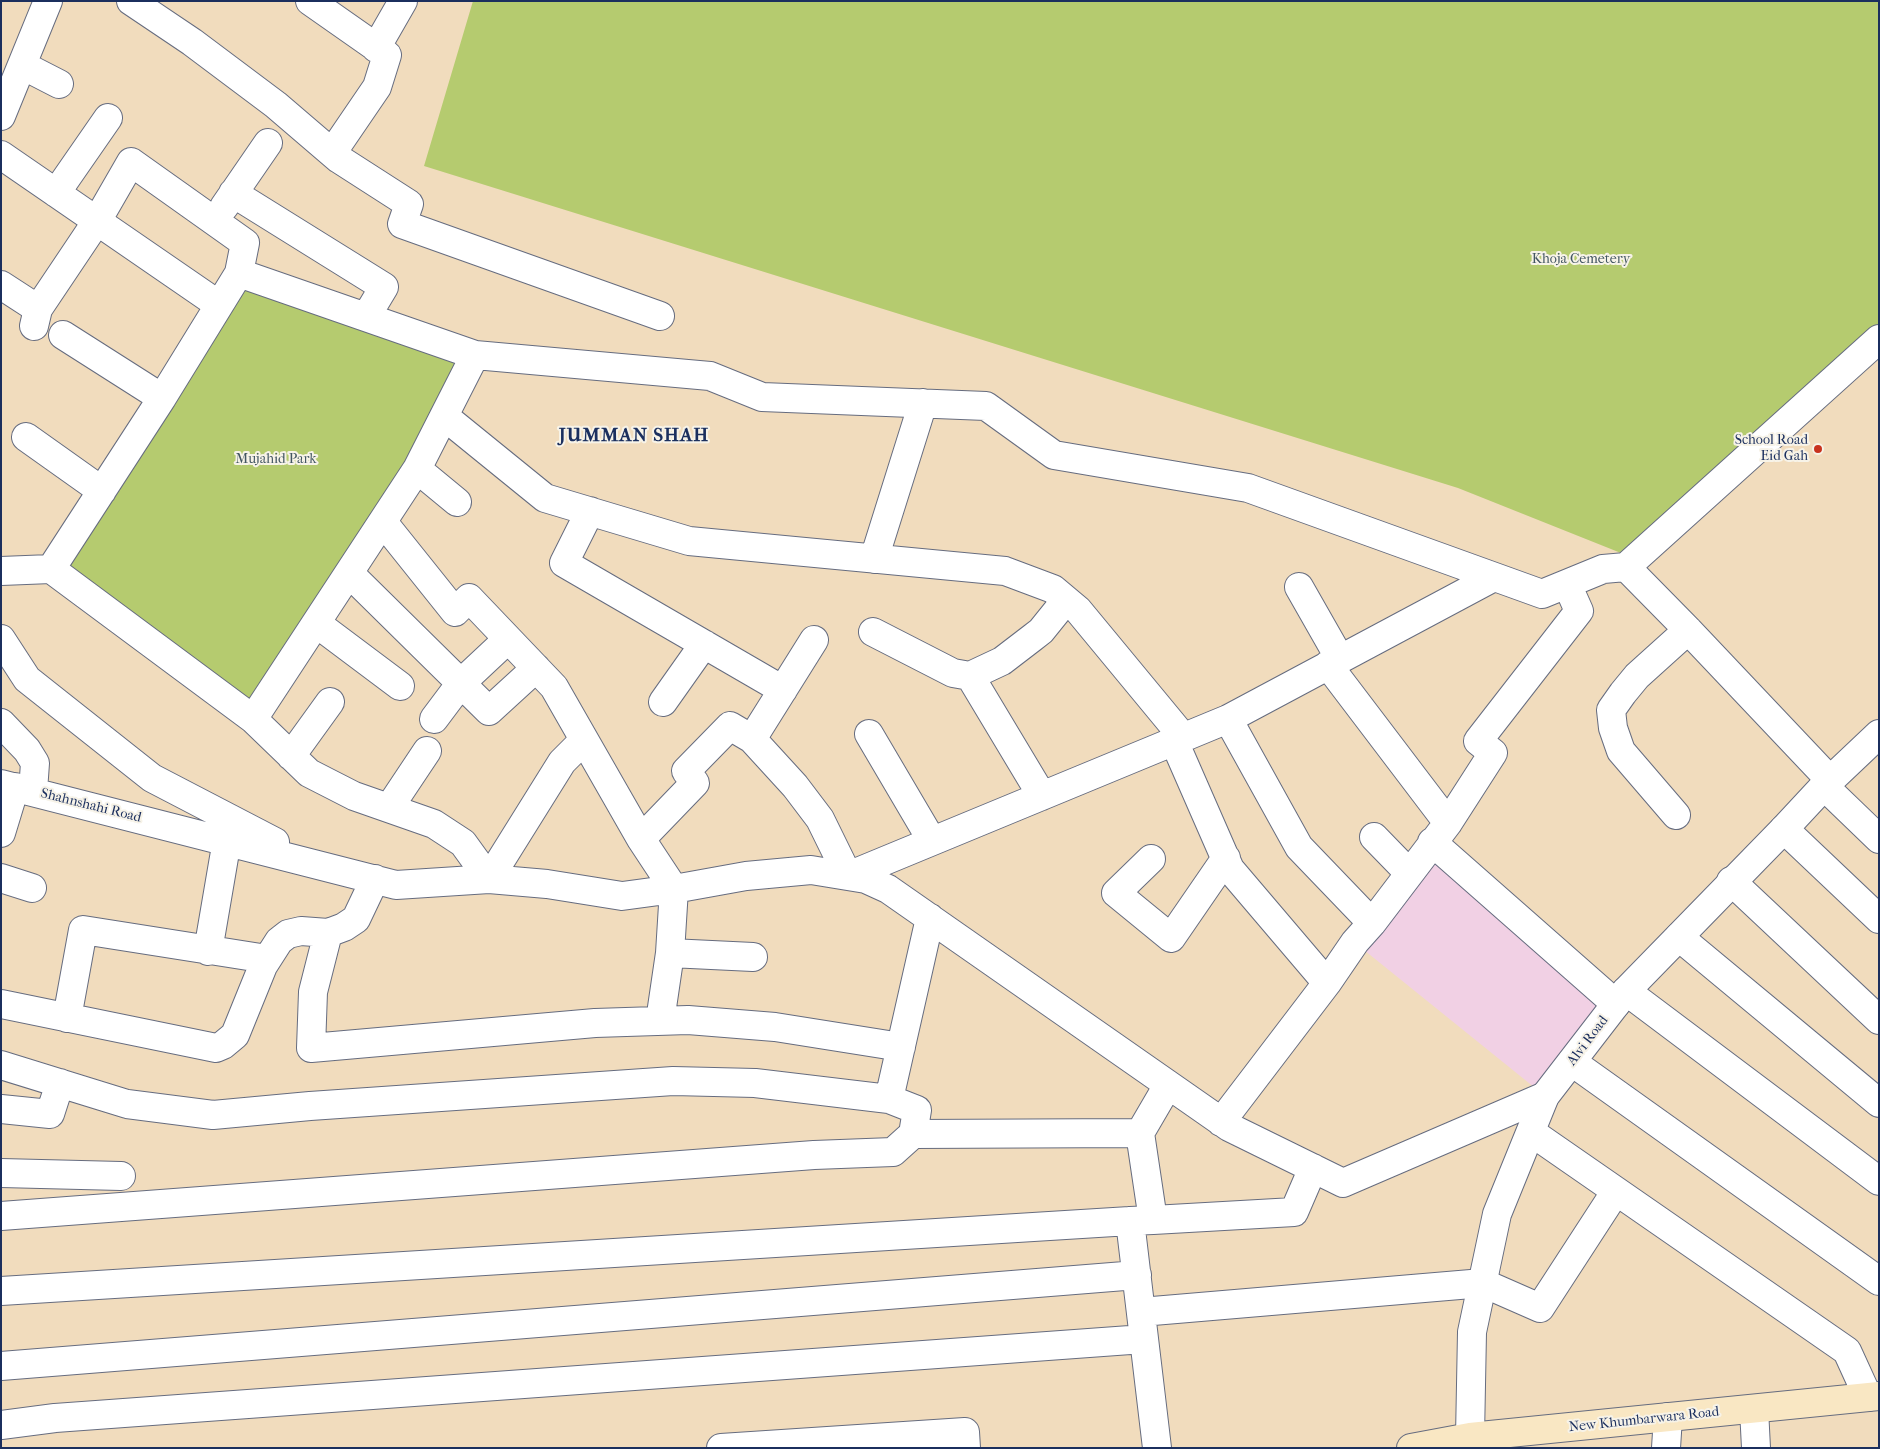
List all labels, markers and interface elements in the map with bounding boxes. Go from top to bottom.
park label: Khoja Cemetery [1532,252,1630,268]
district label: JUMMAN SHAH [557,425,711,447]
place label: School Road Eid Gah [1735,433,1808,466]
marker: School Road Eid Gah [1812,443,1824,455]
park label: Mujahid Park [236,452,316,468]
street label: Shahnshahi Road [39,785,143,827]
street label: Alvi Road [1564,1013,1612,1069]
street label: New Khumbarwara Road [1568,1404,1720,1436]

